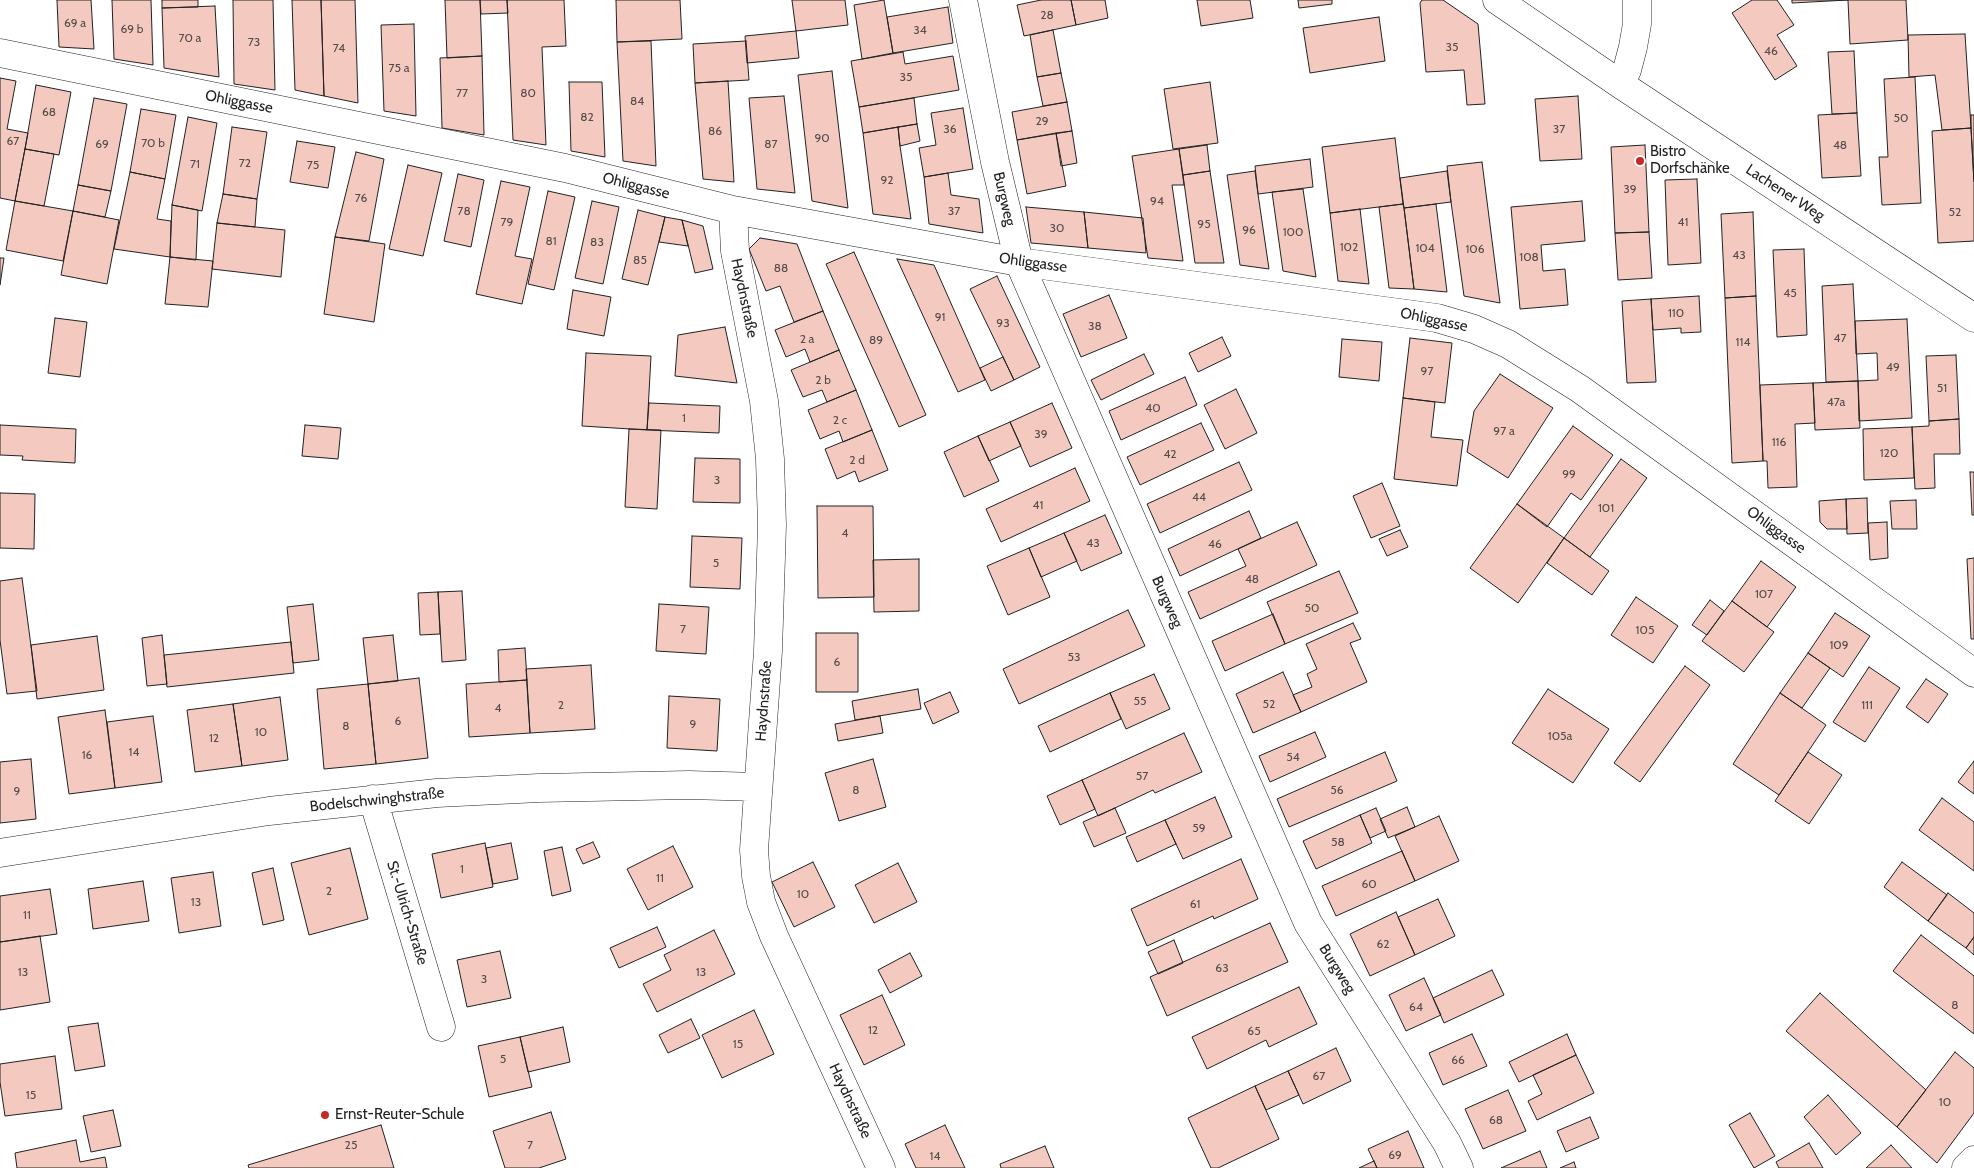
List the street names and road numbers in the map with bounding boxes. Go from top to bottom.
street label: Ohliggasse [204,87,274,117]
street label: Lachener Weg [1742,161,1828,225]
street label: Ohliggasse [601,169,671,203]
street label: Burgweg [989,170,1019,228]
street label: Ohliggasse [998,249,1068,277]
street label: Haydnstraße [727,257,761,339]
street label: Ohliggasse [1399,304,1469,336]
street label: Ohliggasse [1743,503,1809,557]
street label: Burgweg [1148,573,1186,631]
street label: Haydnstraße [752,660,776,742]
street label: Bodelschwinghstraße [309,784,445,816]
street label: St.-Ulrich-Straße [383,859,431,967]
street label: Burgweg [1315,941,1359,997]
street label: Haydnstraße [825,1061,875,1141]

